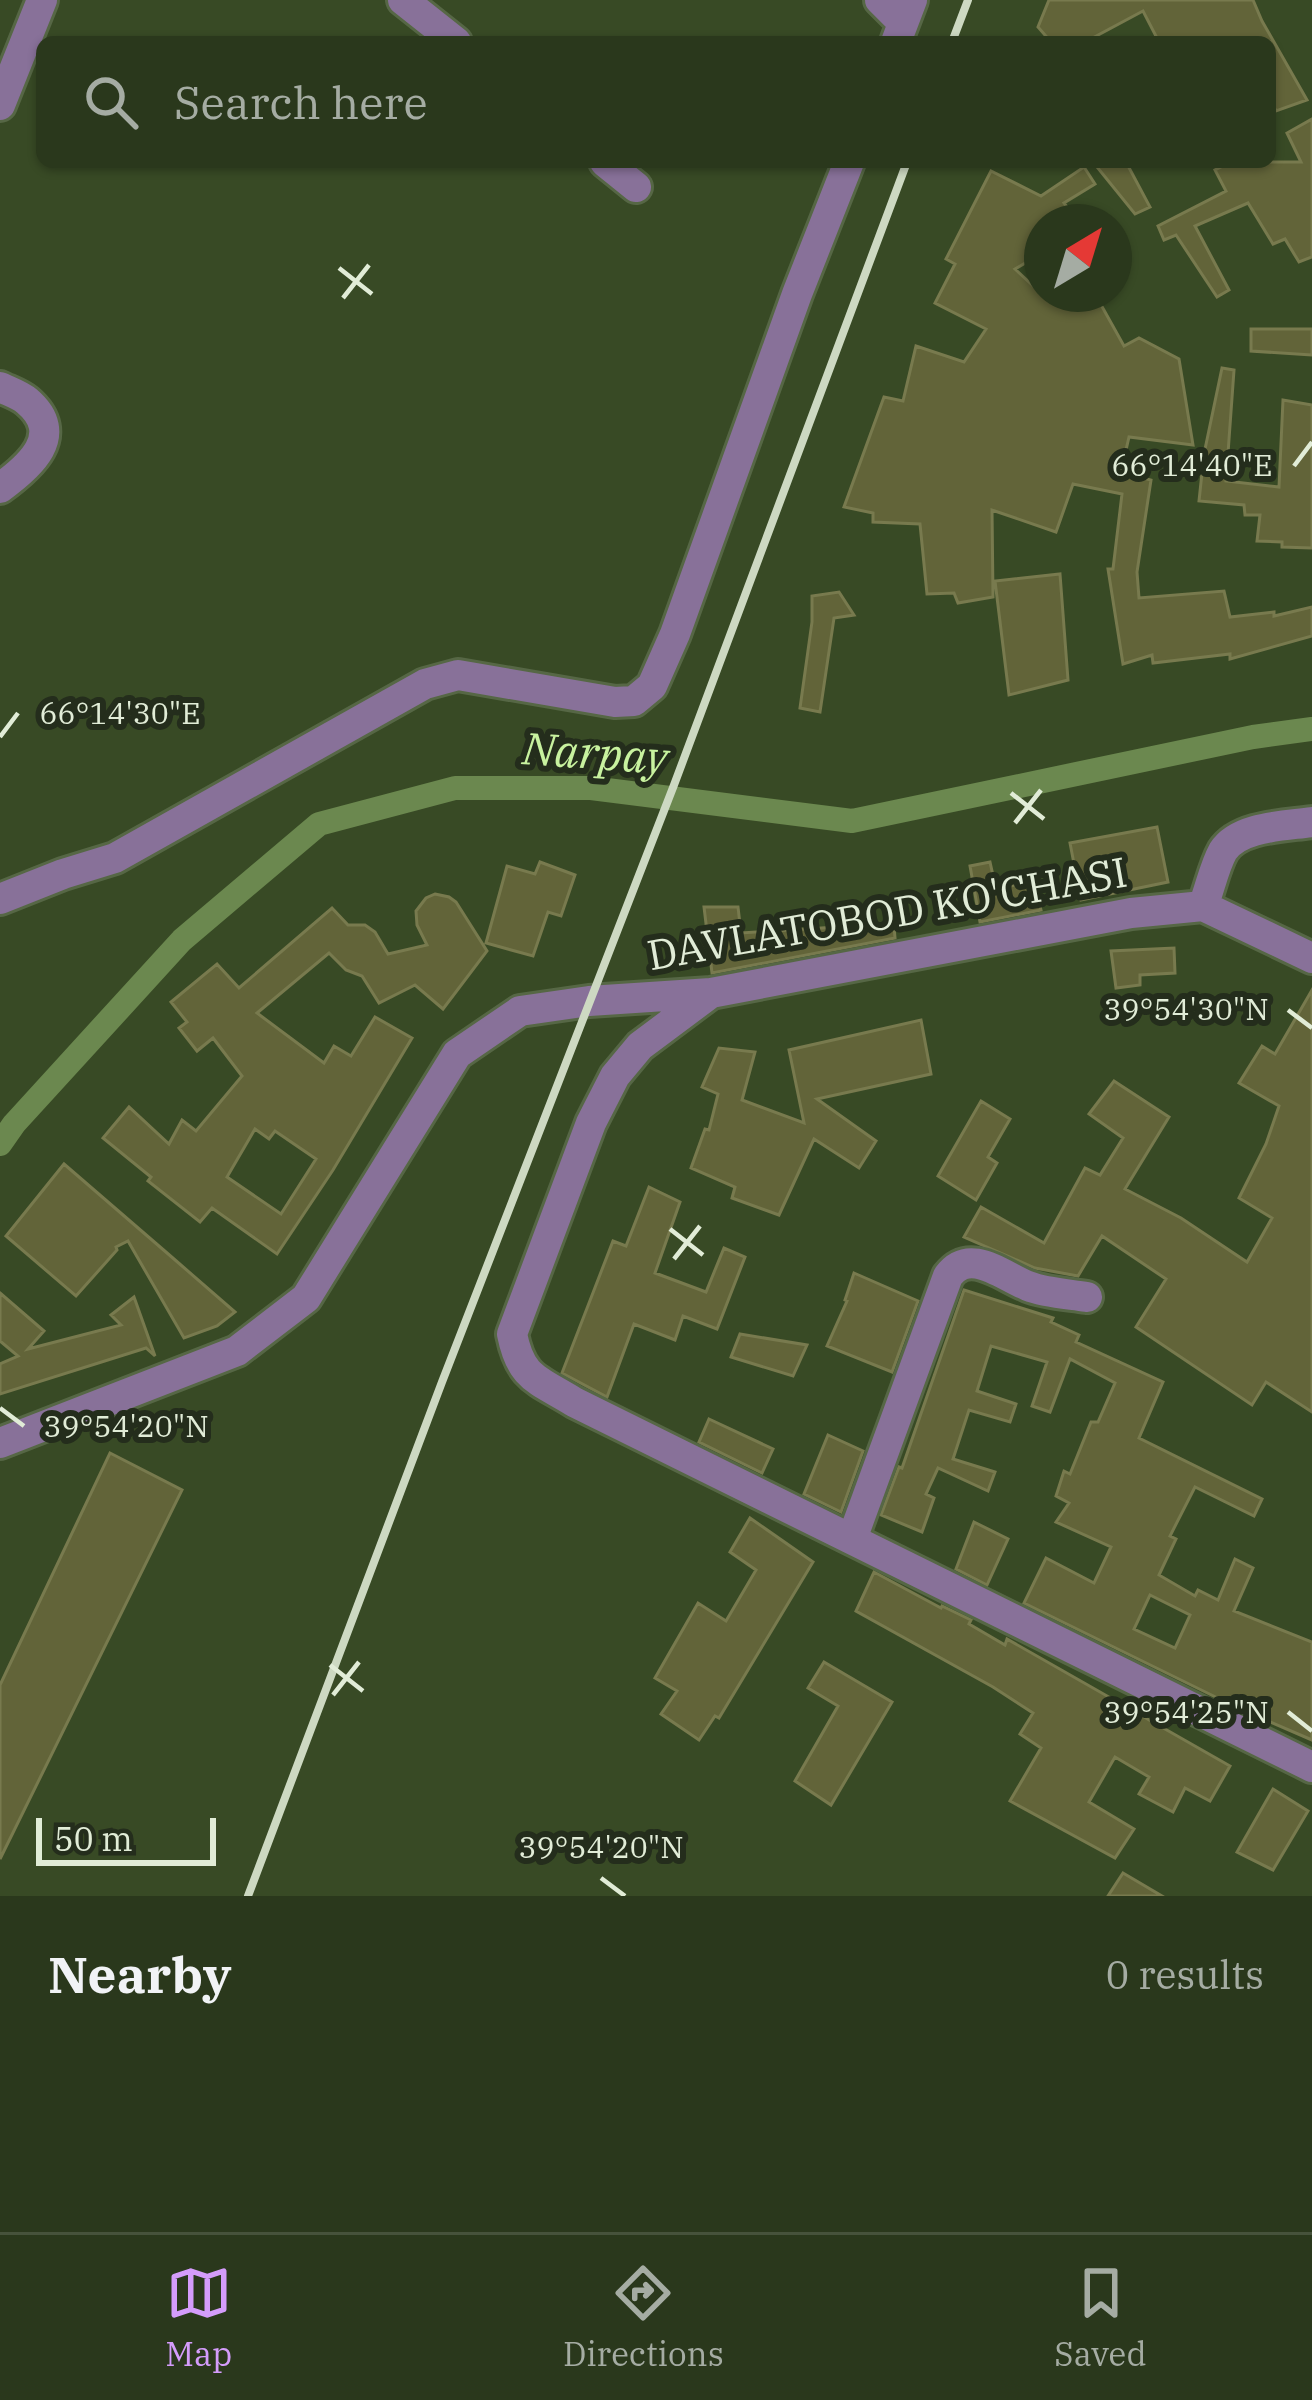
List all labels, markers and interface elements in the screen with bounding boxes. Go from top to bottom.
search box [36,36,1276,168]
icon: search [78,69,144,135]
text: Search here [174,73,428,131]
north arrow [1024,204,1132,312]
text: 66°14'40"E [1112,445,1272,484]
text: 66°14'30"E [40,693,200,732]
water label: Narpay [520,718,673,786]
street label: DAVLATOBOD KO'CHASI [643,844,1131,982]
text: 39°54'30"N [1104,989,1269,1028]
text: 39°54'20"N [44,1406,209,1445]
text: 39°54'25"N [1104,1692,1269,1731]
scale bar [36,1812,216,1865]
text: 50 m [54,1817,133,1860]
text: 39°54'20"N [519,1827,684,1866]
text: Nearby [48,1941,232,2007]
text: 0 results [1106,1949,1264,2000]
tab: Map [165,2260,232,2375]
tab: Directions [563,2260,724,2375]
tab: Saved [1054,2260,1147,2375]

